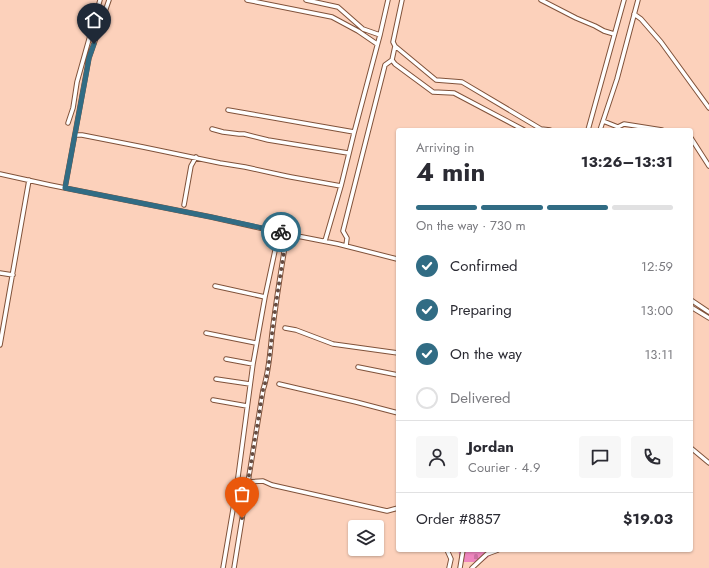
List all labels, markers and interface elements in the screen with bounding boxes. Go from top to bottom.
pin [77,3,111,44]
icon: home [83,9,105,31]
text: Arriving in [416,138,474,157]
text: 13:26–13:31 [581,151,673,173]
text: 4 min [416,153,485,191]
courier [261,212,301,252]
text: On the way · 730 m [416,216,526,235]
icon: bike [270,221,292,243]
icon: check [416,255,438,277]
text: Confirmed [450,255,518,277]
text: 12:59 [641,257,673,276]
icon: check [416,299,438,321]
text: Preparing [450,299,512,321]
text: 13:00 [641,301,673,320]
icon: check [416,343,438,365]
text: On the way [450,343,522,365]
text: 13:11 [644,345,673,364]
text: Delivered [450,387,511,409]
button: person [416,436,458,478]
text: Jordan [468,436,514,458]
button: chat [579,436,621,478]
button: phone [631,436,673,478]
text: Courier · 4.9 [468,458,541,477]
pin [225,477,259,518]
icon: bag [231,483,253,505]
text: Order #8857 [416,508,501,530]
text: $19.03 [623,508,673,530]
map controls [348,520,384,556]
button: layers [348,520,384,556]

